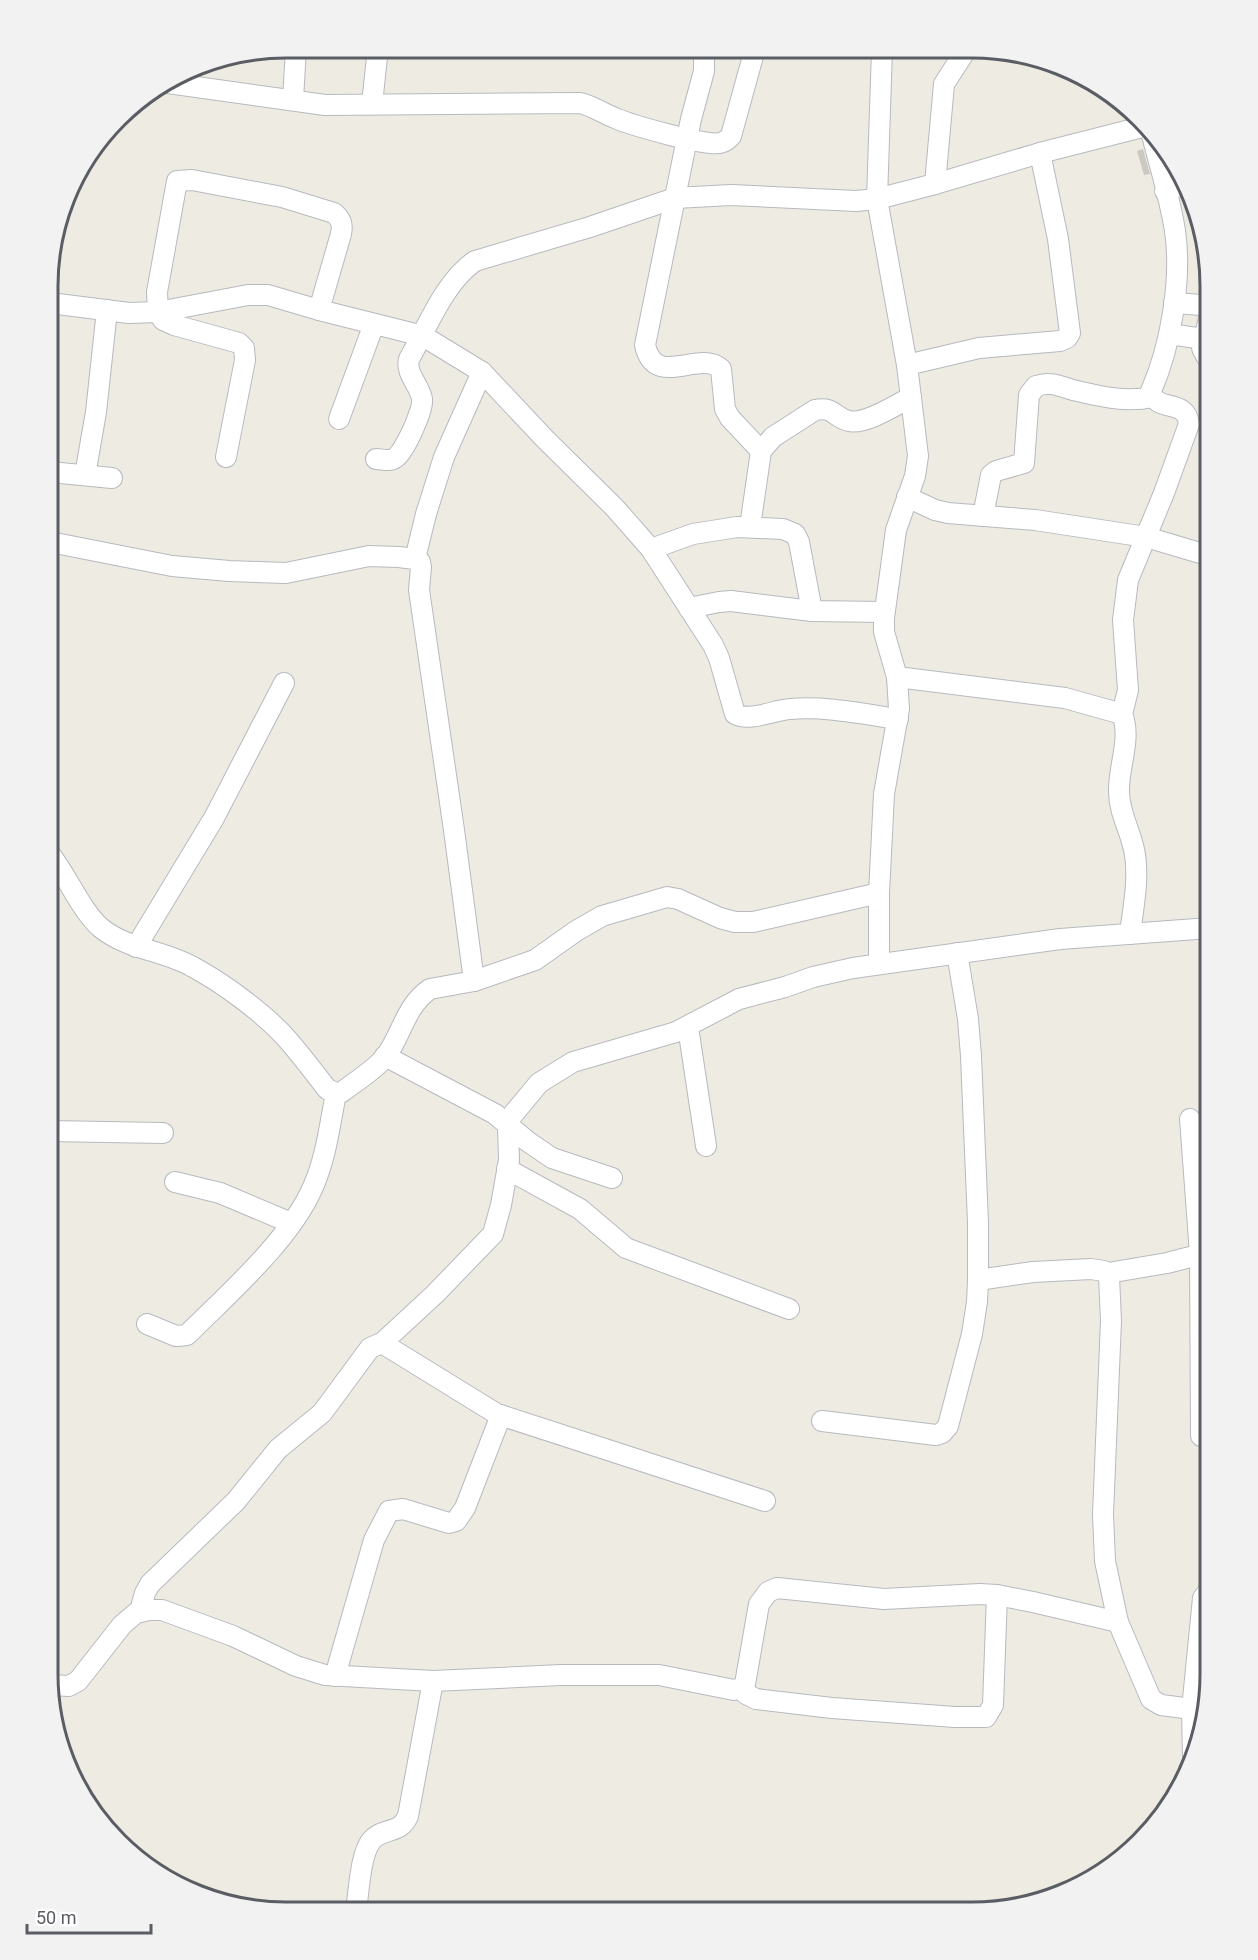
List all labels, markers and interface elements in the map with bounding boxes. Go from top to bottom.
scale bar [27,1897,152,1935]
text: 50 m [36,1907,76,1928]

